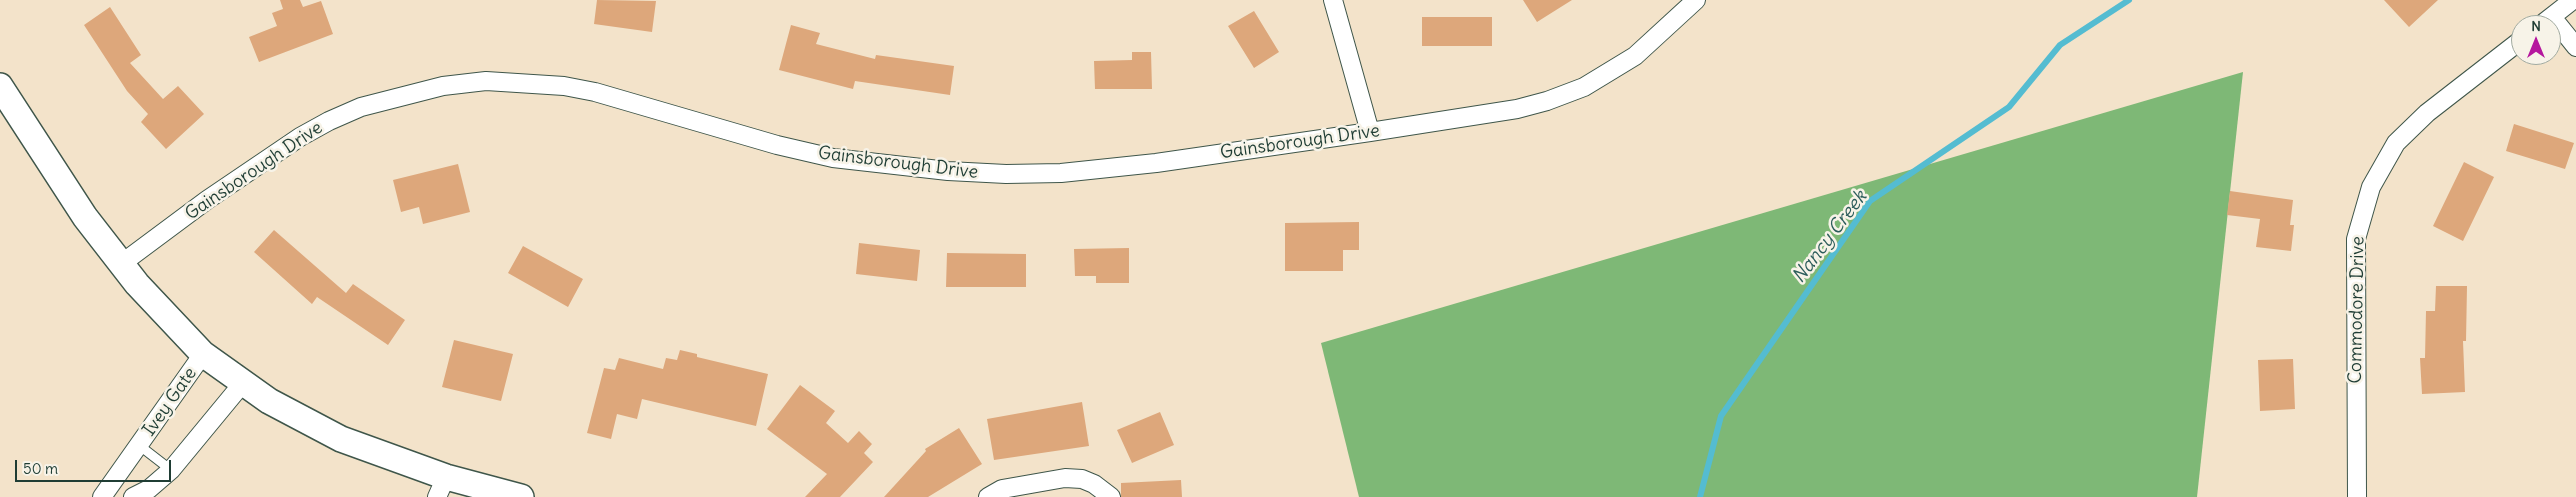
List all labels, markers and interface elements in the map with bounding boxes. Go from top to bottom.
north arrow [2511,15,2561,65]
text: N [2531,17,2541,35]
street label: Gainsborough Drive [181,117,327,225]
street label: Gainsborough Drive [1219,120,1381,164]
street label: Gainsborough Drive [817,142,979,184]
water label: Nancy Creek [1788,186,1872,288]
street label: Commodore Drive [2345,236,2369,384]
street label: Ivey Gate [139,363,201,441]
scale bar [18,450,174,482]
text: 50 m [23,459,58,478]

